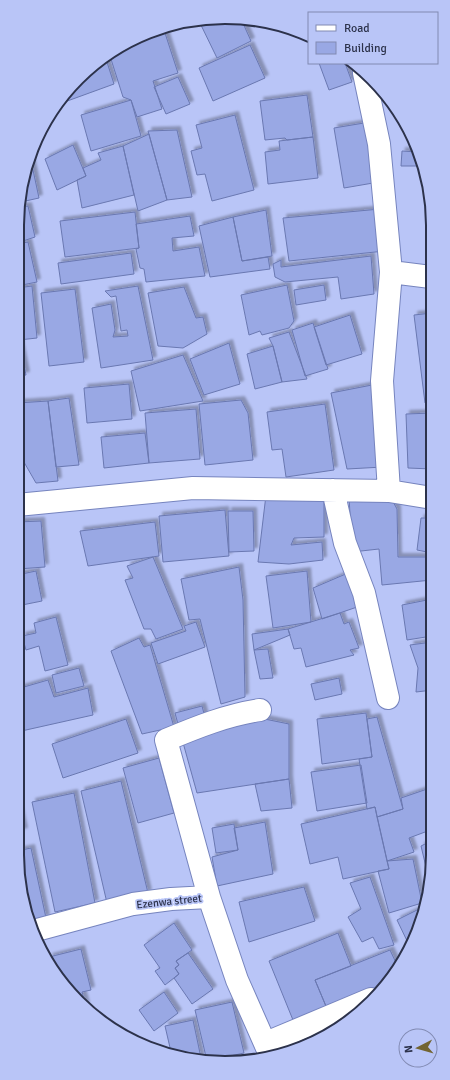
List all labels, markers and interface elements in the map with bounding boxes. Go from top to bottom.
legend [308,12,438,64]
text: Road [344,21,370,36]
text: Building [344,41,387,56]
street label: Ezenwa street [136,892,202,911]
north arrow [398,1028,438,1068]
text: N [402,1045,415,1053]

